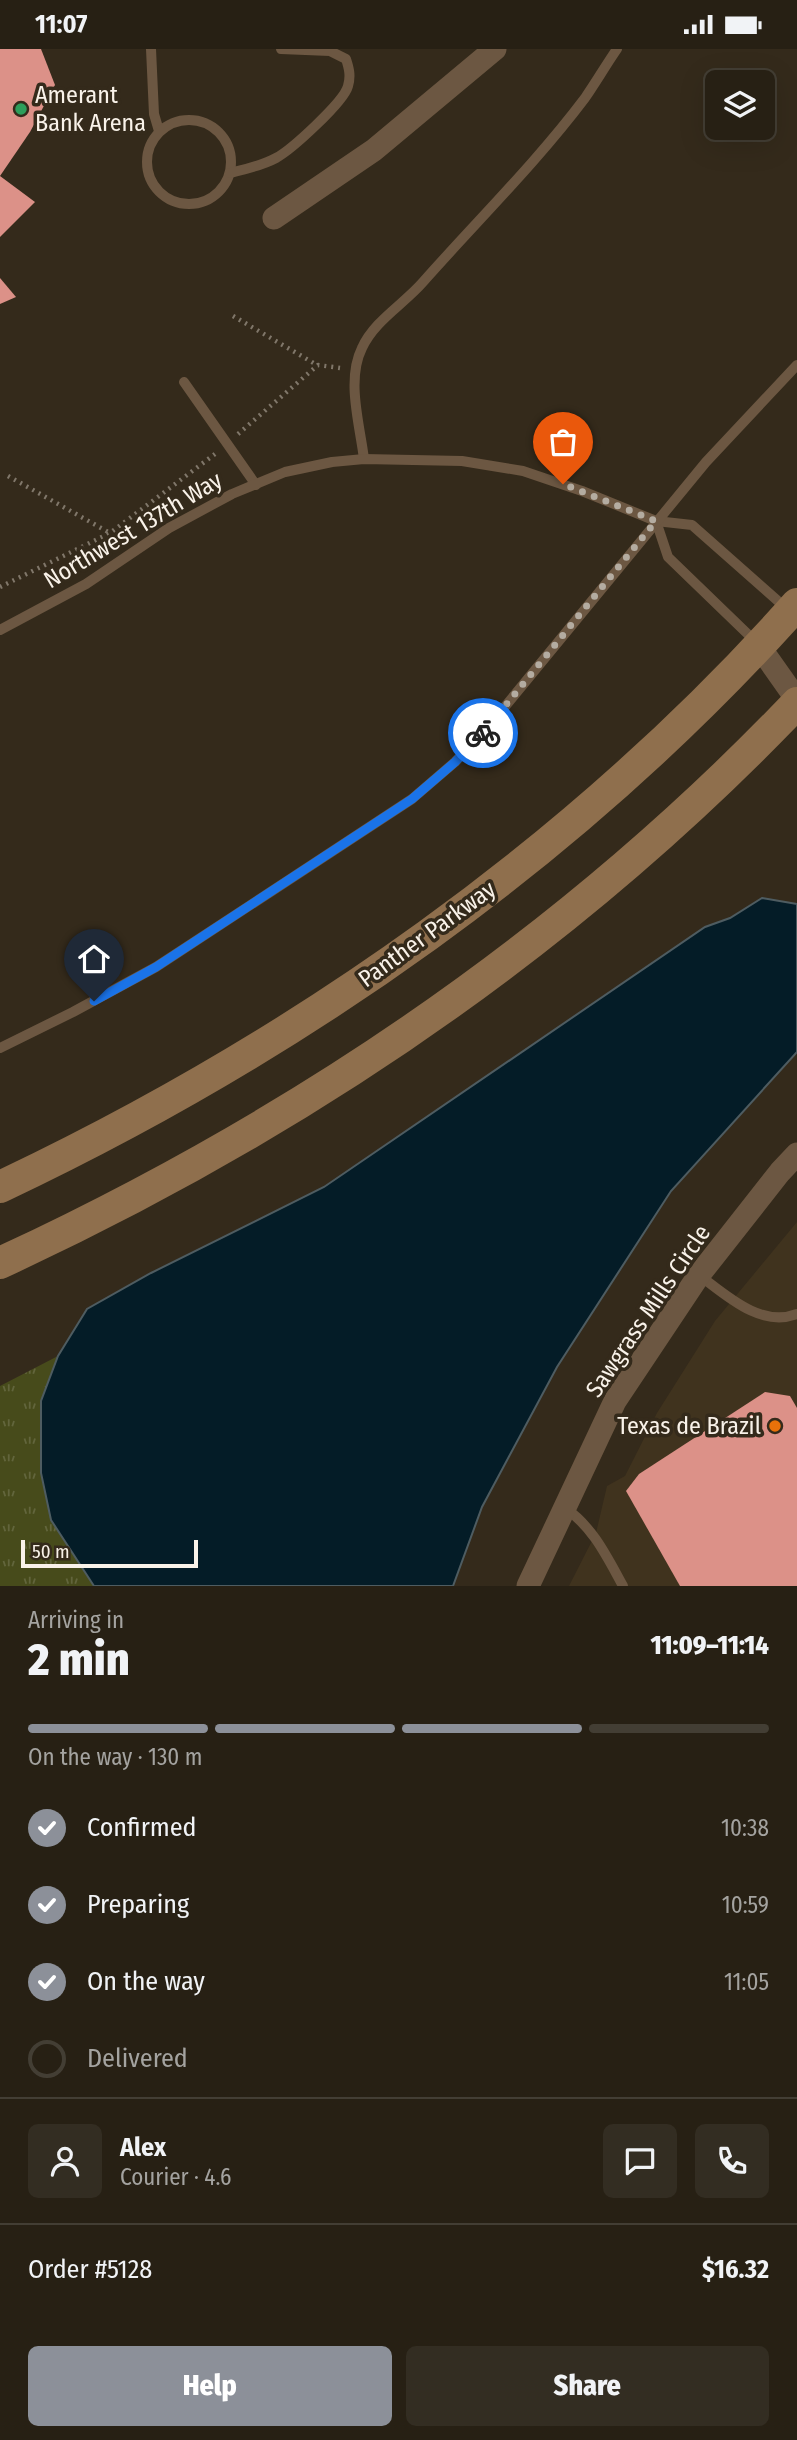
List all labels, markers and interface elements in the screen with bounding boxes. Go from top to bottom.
text: 11:07 [35,9,87,40]
map controls [705,70,775,140]
button: layers [705,70,775,140]
place label: Amerant Bank Arena [35,81,146,137]
marker: Amerant Bank Arena [13,101,29,117]
pin [533,412,593,484]
icon: bag [544,423,582,461]
street label: Northwest 137th Way [39,466,227,594]
courier [448,698,518,768]
icon: bike [464,714,502,752]
street label: Panther Parkway [353,875,501,993]
pin [64,929,124,1001]
icon: home [75,940,113,978]
street label: Sawgrass Mills Circle [580,1220,716,1402]
place label: Texas de Brazil [617,1412,761,1440]
marker: Texas de Brazil [767,1418,783,1434]
scale bar [21,1537,198,1569]
text: 50 m [32,1540,70,1563]
text: Arriving in [28,1606,124,1634]
text: 11:09–11:14 [650,1630,769,1661]
text: 2 min [28,1632,130,1687]
text: On the way · 130 m [28,1743,202,1771]
icon: check [28,1809,66,1847]
text: Confirmed [87,1812,197,1843]
text: 10:38 [721,1814,769,1842]
icon: check [28,1886,66,1924]
text: Preparing [87,1889,189,1920]
text: 10:59 [722,1891,769,1919]
icon: check [28,1963,66,2001]
text: On the way [87,1966,205,1997]
text: 11:05 [724,1968,769,1996]
text: Delivered [87,2043,188,2074]
button: person [28,2124,102,2198]
button: chat [603,2124,677,2198]
button: phone [695,2124,769,2198]
text: Alex [120,2132,166,2163]
text: Courier · 4.6 [120,2163,231,2191]
text: Order #5128 [28,2254,152,2285]
text: $16.32 [702,2254,769,2285]
button: Help [28,2346,392,2426]
button: Share [406,2346,769,2426]

